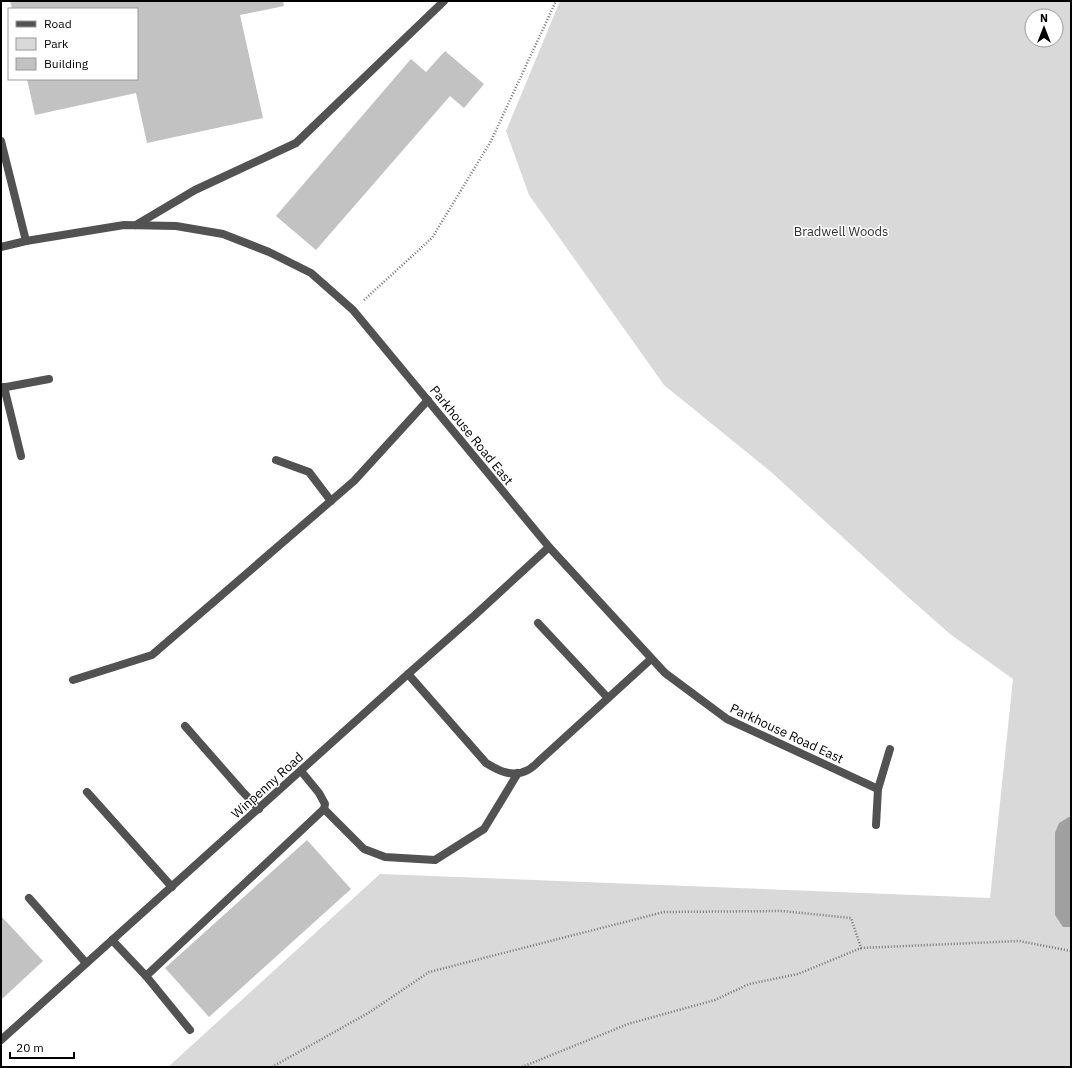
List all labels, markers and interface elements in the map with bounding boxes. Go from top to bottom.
legend [8,8,138,80]
north arrow [1024,8,1064,48]
text: N [1040,11,1048,25]
text: Road [44,16,72,31]
text: Park [44,36,69,51]
text: Building [44,56,89,71]
park label: Bradwell Woods [794,223,888,240]
street label: Parkhouse Road East [426,382,517,489]
street label: Parkhouse Road East [727,700,846,767]
street label: Winpenny Road [228,749,307,822]
scale bar [10,1034,74,1060]
text: 20 m [16,1040,44,1055]

